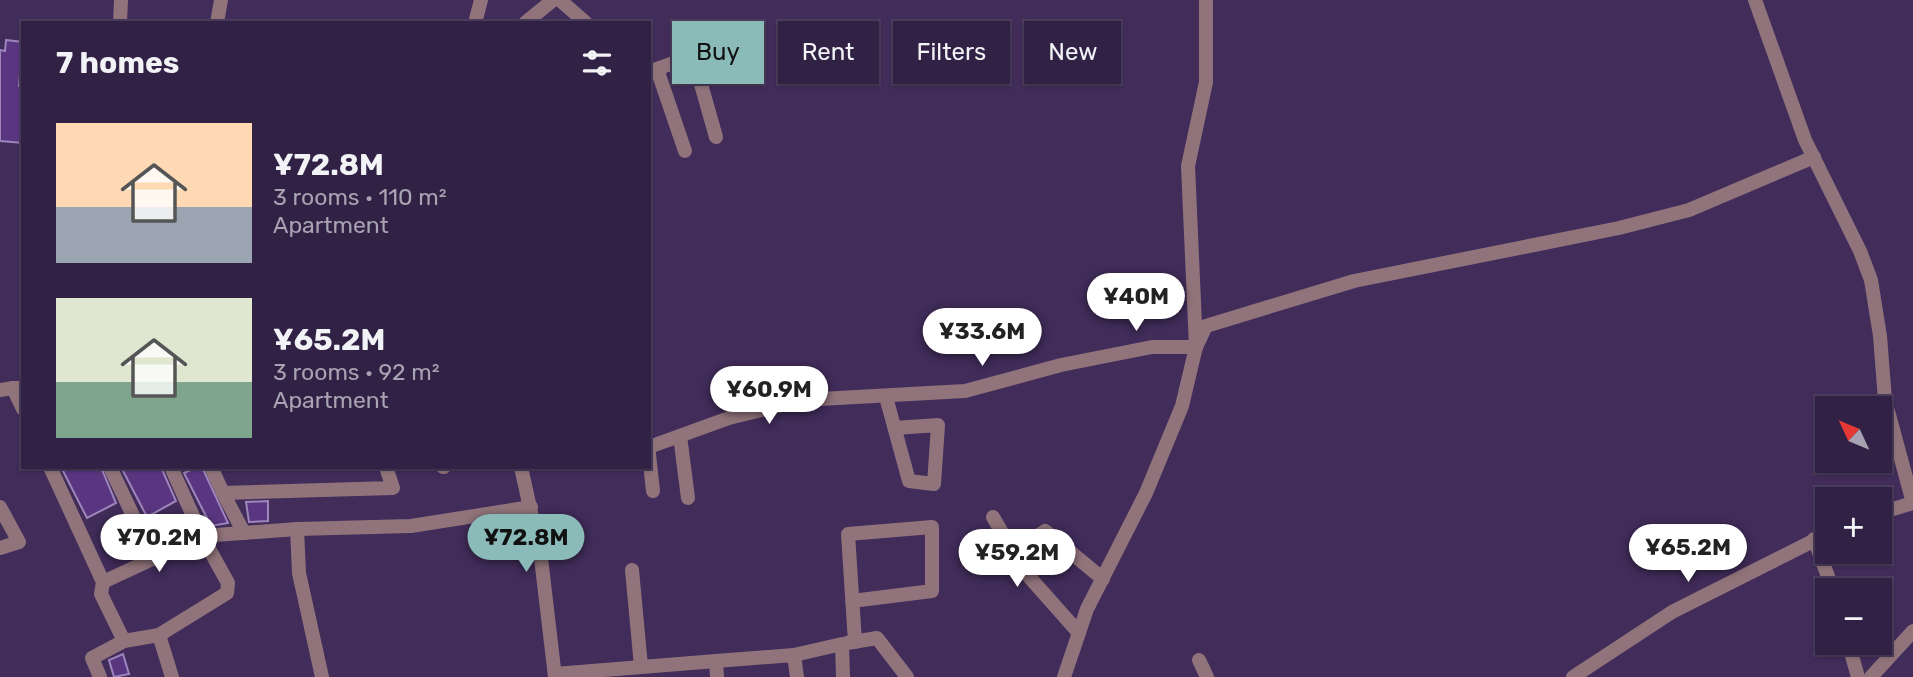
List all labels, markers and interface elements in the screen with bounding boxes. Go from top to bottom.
chip: Buy [672,21,764,84]
chip: Rent [778,21,879,84]
chip: Filters [893,21,1010,84]
chip: New [1024,21,1121,84]
icon: filters [578,44,616,82]
text: 7 homes [56,45,179,81]
text: ¥72.8M [273,147,384,183]
icon: home [112,151,196,235]
text: 3 rooms · 110 m² [273,183,447,211]
text: Apartment [273,211,389,239]
pin: ¥40M [1095,274,1177,333]
text: ¥40M [1103,282,1169,310]
pin: ¥33.6M [925,308,1039,368]
text: ¥33.6M [939,317,1025,345]
text: ¥65.2M [273,322,385,358]
icon: home [112,326,196,410]
text: 3 rooms · 92 m² [273,358,439,386]
pin: ¥60.9M [712,366,826,426]
text: ¥60.9M [726,375,812,403]
text: Apartment [273,386,389,414]
north arrow [1815,396,1892,472]
map controls [1815,396,1892,655]
button: + [1815,487,1892,564]
pin: ¥70.2M [102,514,216,574]
pin: ¥72.8M [469,514,583,574]
text: ¥70.2M [116,523,202,551]
text: ¥72.8M [483,523,569,551]
pin: ¥65.2M [1631,524,1745,584]
pin: ¥59.2M [960,530,1074,589]
text: ¥65.2M [1645,533,1731,561]
text: ¥59.2M [975,538,1059,566]
button: − [1815,578,1892,655]

